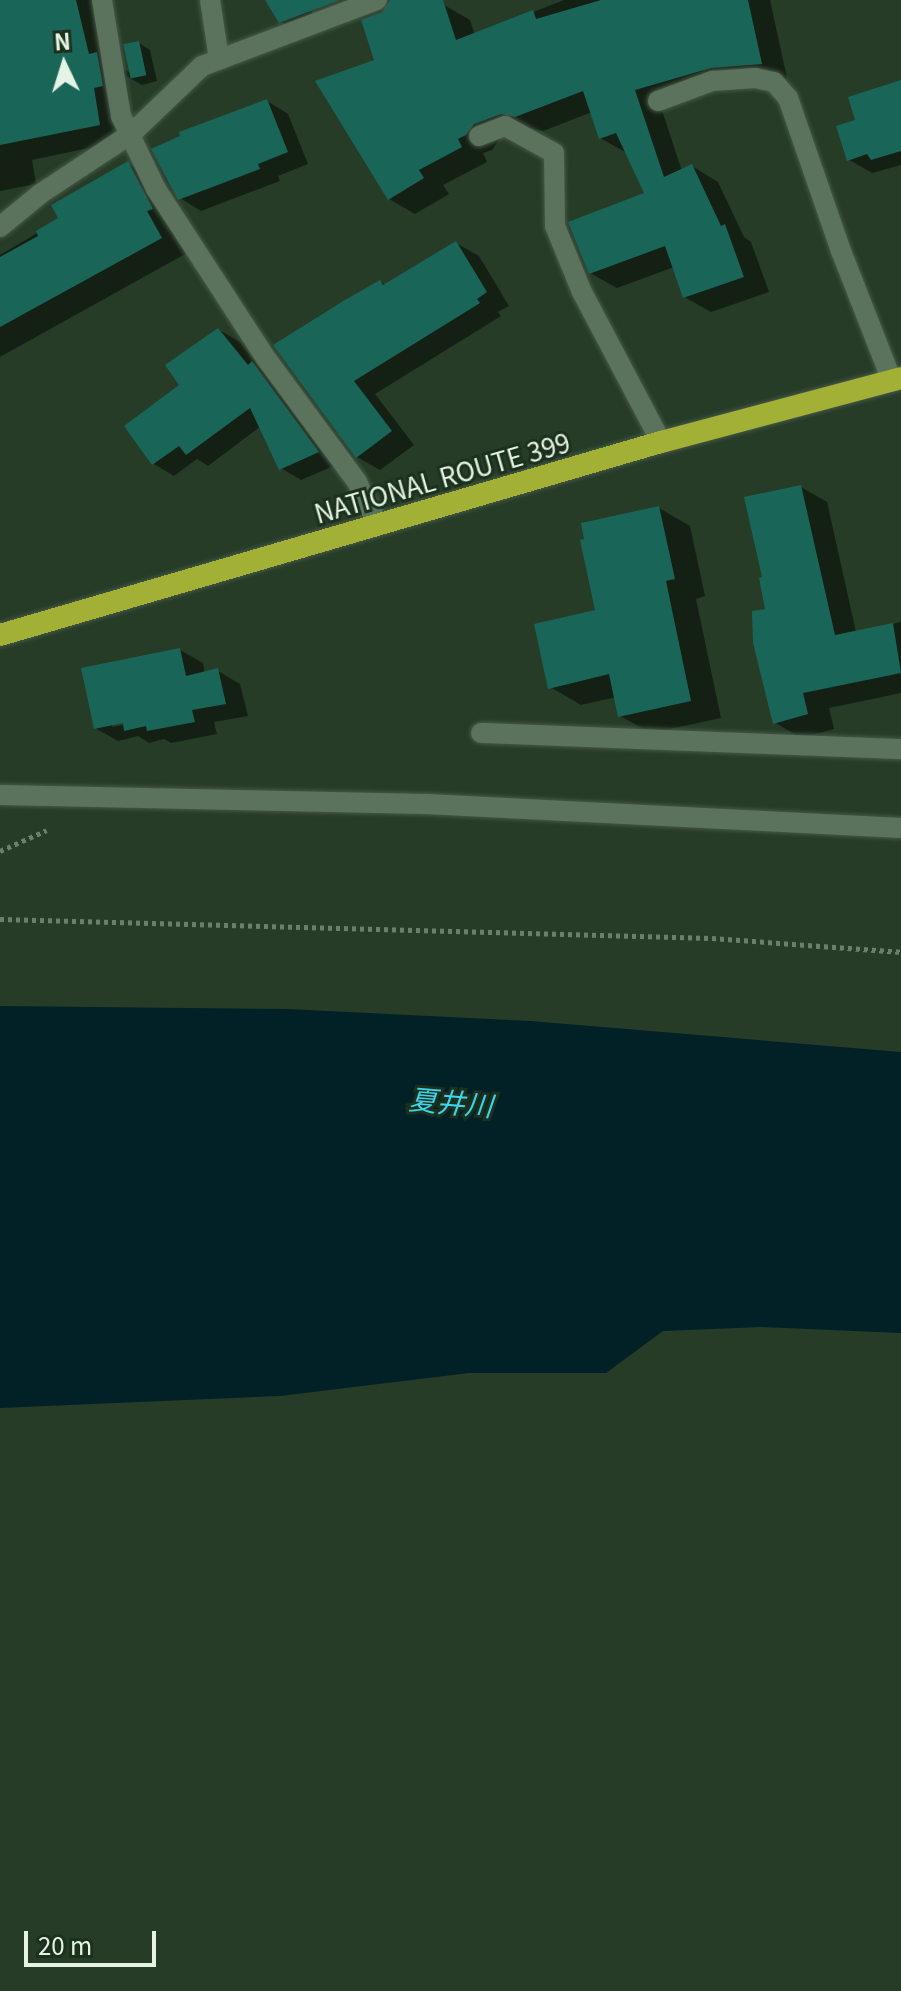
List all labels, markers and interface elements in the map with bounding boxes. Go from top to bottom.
north arrow [24,24,104,104]
text: N [53,24,72,57]
street label: NATIONAL ROUTE 399 [311,426,573,528]
water label: 夏井川 [408,1081,494,1121]
scale bar [28,1915,160,1965]
text: 20 m [38,1927,92,1962]

